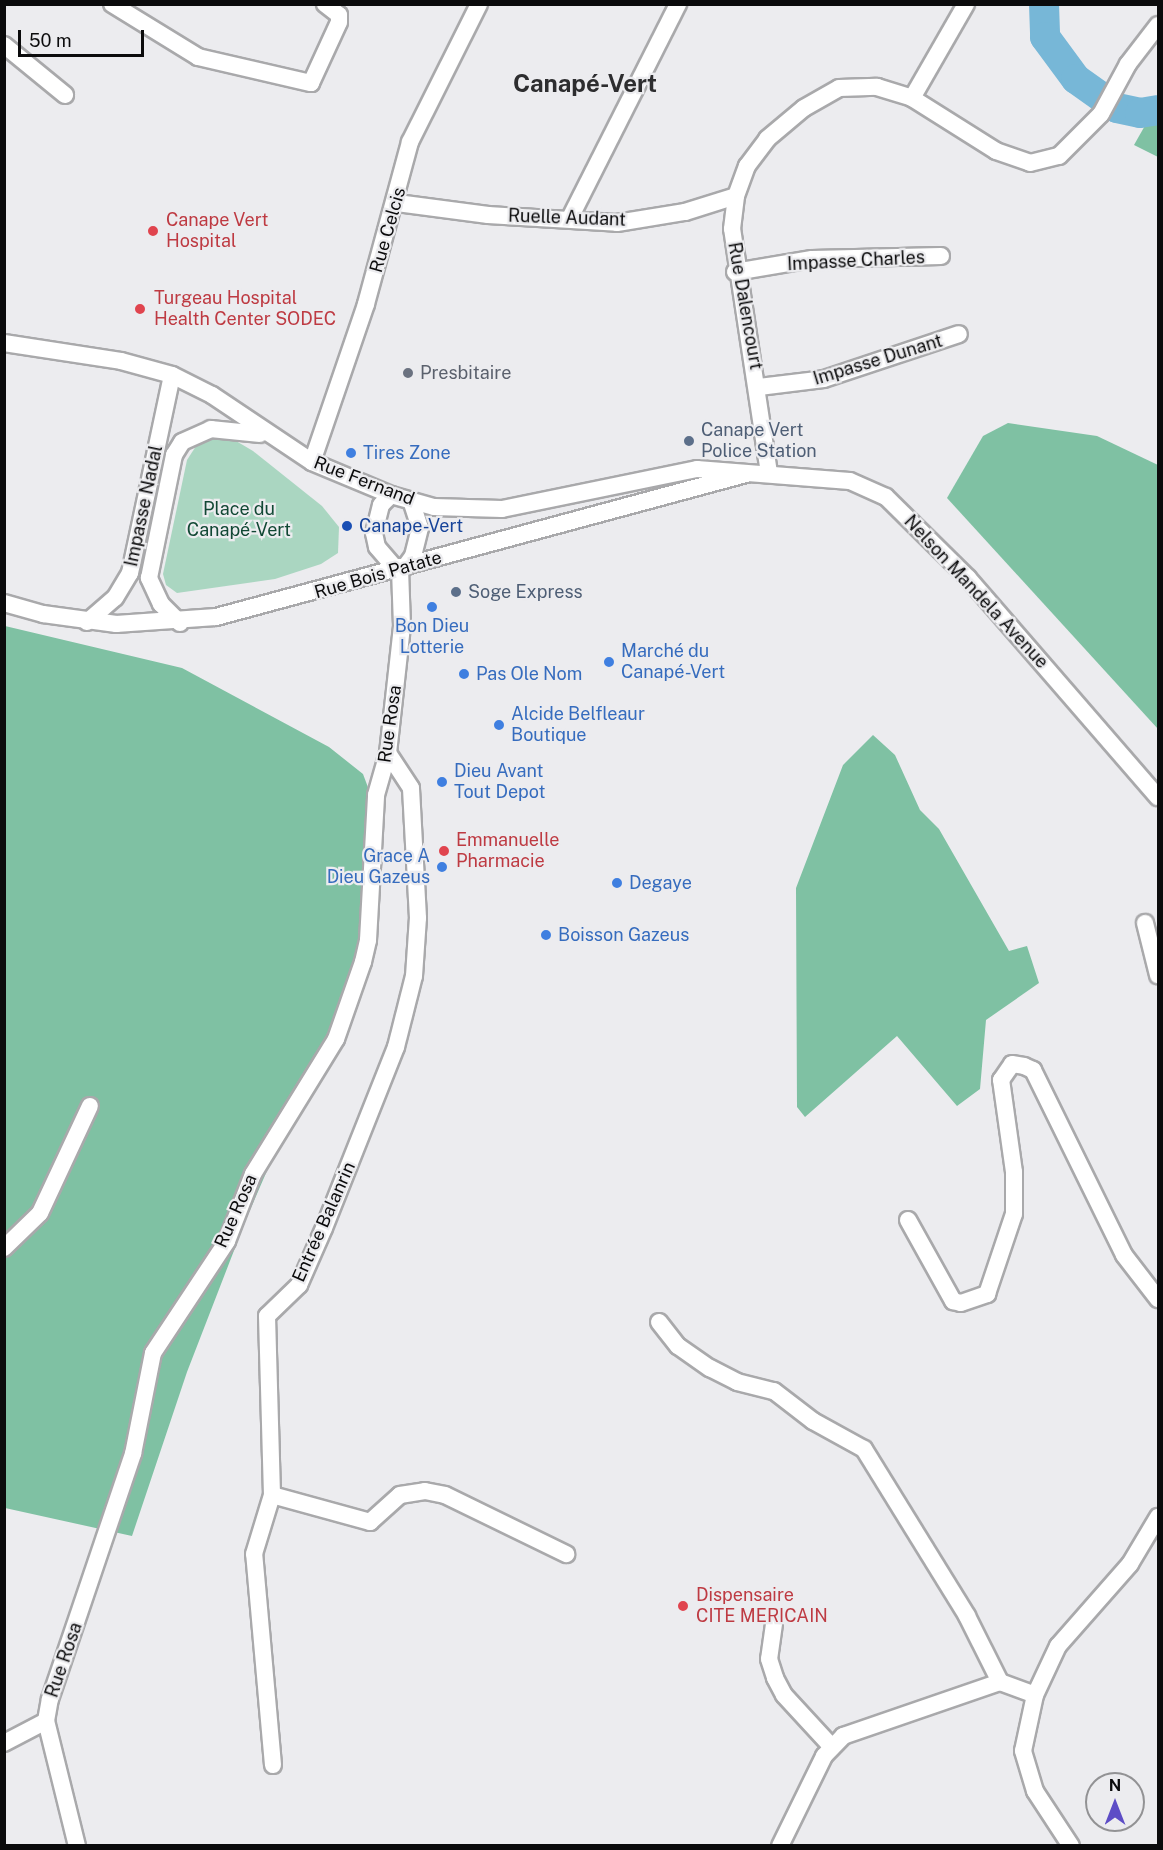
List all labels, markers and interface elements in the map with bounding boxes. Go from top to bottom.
scale bar [21,18,147,56]
text: 50 m [29,30,72,51]
district label: Canapé-Vert [513,70,657,98]
street label: Rue Celcis [366,185,410,275]
street label: Ruelle Audant [508,205,626,231]
place label: Canape Vert Hospital [166,210,269,252]
marker: Canape Vert Hospital [144,222,162,240]
street label: Rue Dalencourt [723,240,767,372]
street label: Impasse Charles [787,247,925,275]
place label: Turgeau Hospital Health Center SODEC [154,288,336,330]
marker: Turgeau Hospital Health Center SODEC [131,300,149,318]
street label: Impasse Dunant [811,330,945,390]
place label: Presbitaire [420,362,511,384]
marker: Presbitaire [401,366,415,380]
place label: Canape Vert Police Station [701,420,817,462]
marker: Canape Vert Police Station [682,434,696,448]
place label: Tires Zone [363,442,451,464]
street label: Impasse Nadal [121,443,167,569]
marker: Tires Zone [344,446,358,460]
street label: Rue Fernand [311,452,417,510]
park label: Place du Canapé-Vert [187,499,291,542]
street label: Nelson Mandela Avenue [899,511,1053,673]
place label: Canape-Vert [359,515,463,537]
marker: Canape-Vert [340,519,354,533]
street label: Rue Bois Patate [312,546,444,604]
place label: Soge Express [468,581,583,603]
marker: Soge Express [449,585,463,599]
marker: Bon Dieu Lotterie [425,600,439,614]
place label: Bon Dieu Lotterie [395,616,469,658]
place label: Marché du Canapé-Vert [621,641,725,684]
marker: Marché du Canapé-Vert [602,655,616,669]
place label: Pas Ole Nom [476,663,582,685]
marker: Pas Ole Nom [457,667,471,681]
street label: Rue Rosa [374,684,406,764]
place label: Alcide Belfleaur Boutique [511,704,645,746]
marker: Alcide Belfleaur Boutique [492,718,506,732]
place label: Dieu Avant Tout Depot [454,761,546,804]
marker: Dieu Avant Tout Depot [435,775,449,789]
place label: Emmanuelle Pharmacie [456,830,559,872]
marker: Emmanuelle Pharmacie [437,844,451,858]
place label: Grace A Dieu Gazeus [327,846,430,888]
marker: Grace A Dieu Gazeus [435,860,449,874]
place label: Degaye [629,872,692,894]
marker: Degaye [610,876,624,890]
place label: Boisson Gazeus [558,924,689,946]
marker: Boisson Gazeus [539,928,553,942]
street label: Entrée Balanrin [288,1159,360,1285]
street label: Rue Rosa [210,1171,262,1251]
place label: Dispensaire CITE MERICAIN [696,1585,828,1628]
marker: Dispensaire CITE MERICAIN [674,1597,692,1615]
street label: Rue Rosa [41,1620,87,1700]
north arrow [1085,1772,1145,1832]
text: N [1109,1776,1121,1795]

